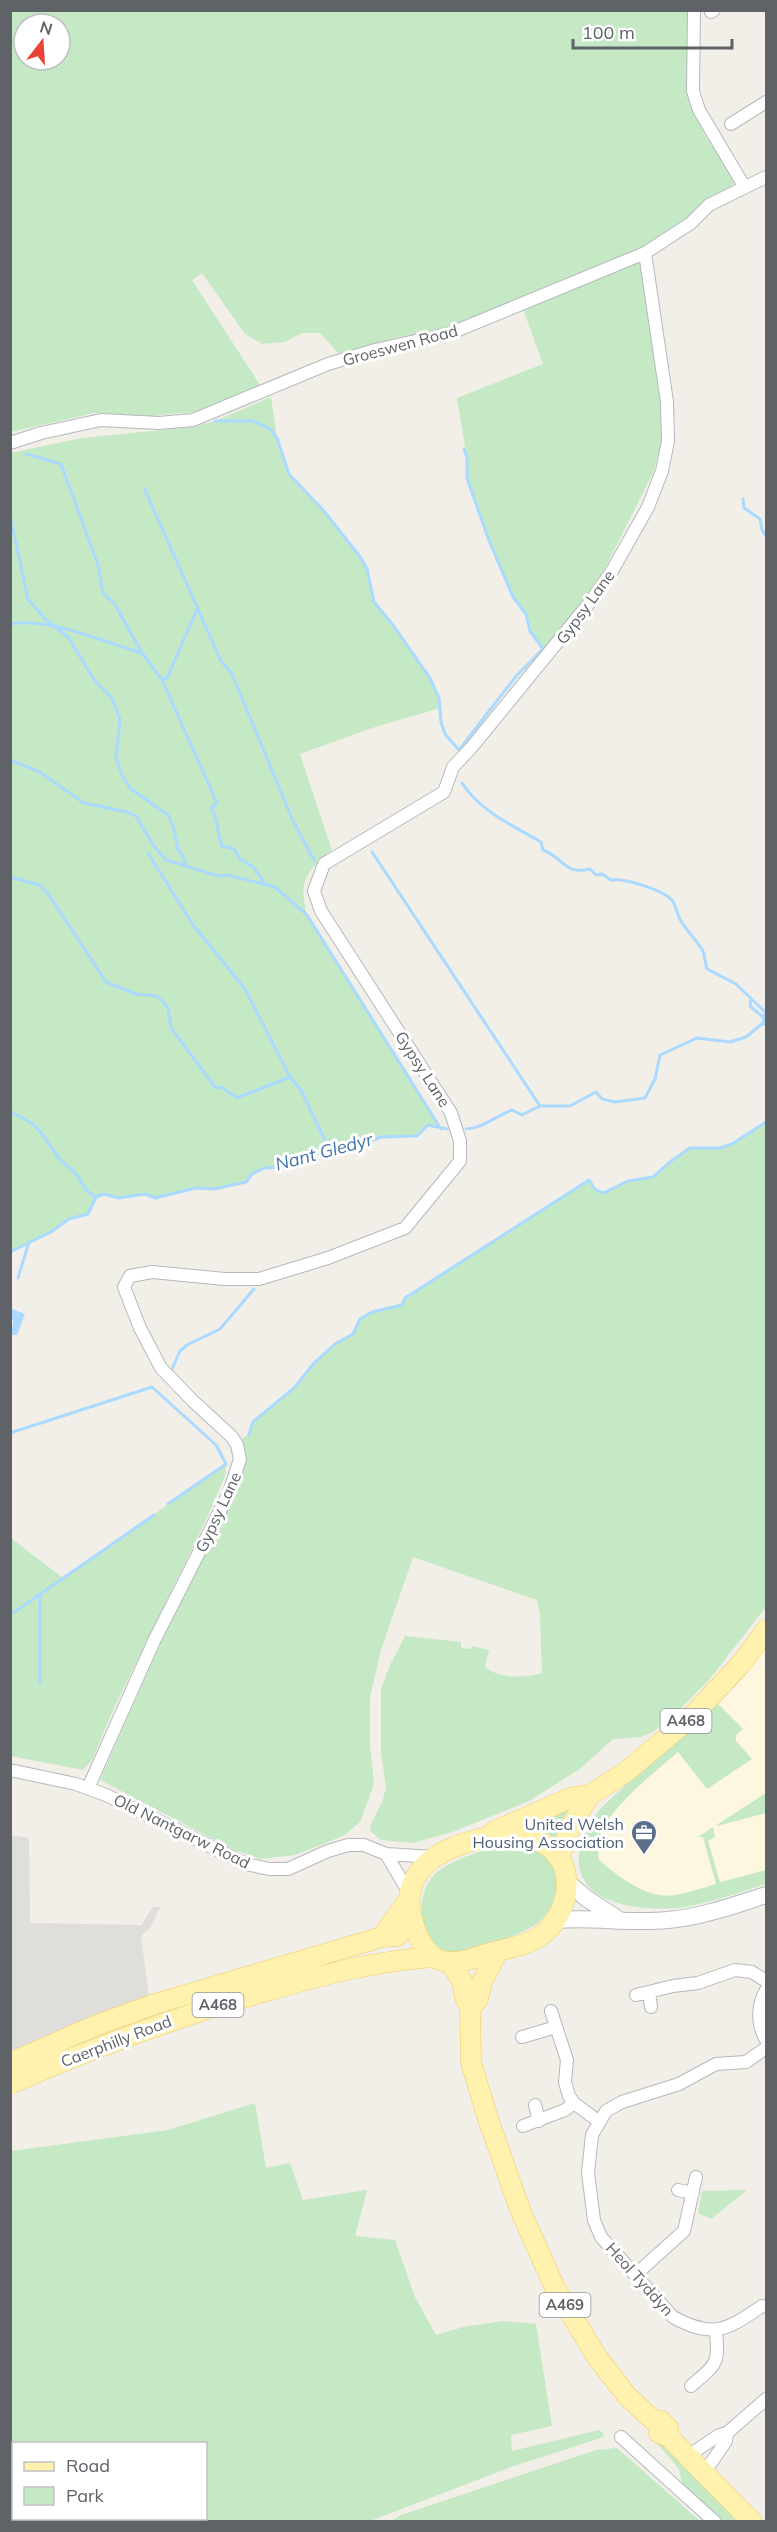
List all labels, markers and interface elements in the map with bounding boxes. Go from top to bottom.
north arrow [12,12,72,72]
scale bar [573,12,732,50]
text: N [38,16,55,39]
text: 100 m [582,21,635,44]
street label: Groeswen Road [340,320,460,370]
street label: Gypsy Lane [551,566,619,648]
street label: Gypsy Lane [391,1027,455,1111]
water label: Nant Gledyr [273,1127,377,1176]
street label: Gypsy Lane [191,1469,245,1555]
road number: A468 [660,1709,712,1733]
street label: Old Nantgarw Road [111,1789,253,1873]
place label: United Welsh Housing Association [473,1814,624,1852]
office icon: United Welsh Housing Association [629,1818,659,1856]
road number: A468 [192,1993,244,2017]
street label: Caerphilly Road [58,2011,174,2071]
street label: Heol Tyddyn [602,2238,678,2320]
road number: A469 [540,2293,590,2317]
legend [12,2442,207,2520]
text: Road [66,2454,110,2477]
text: Park [66,2484,105,2507]

